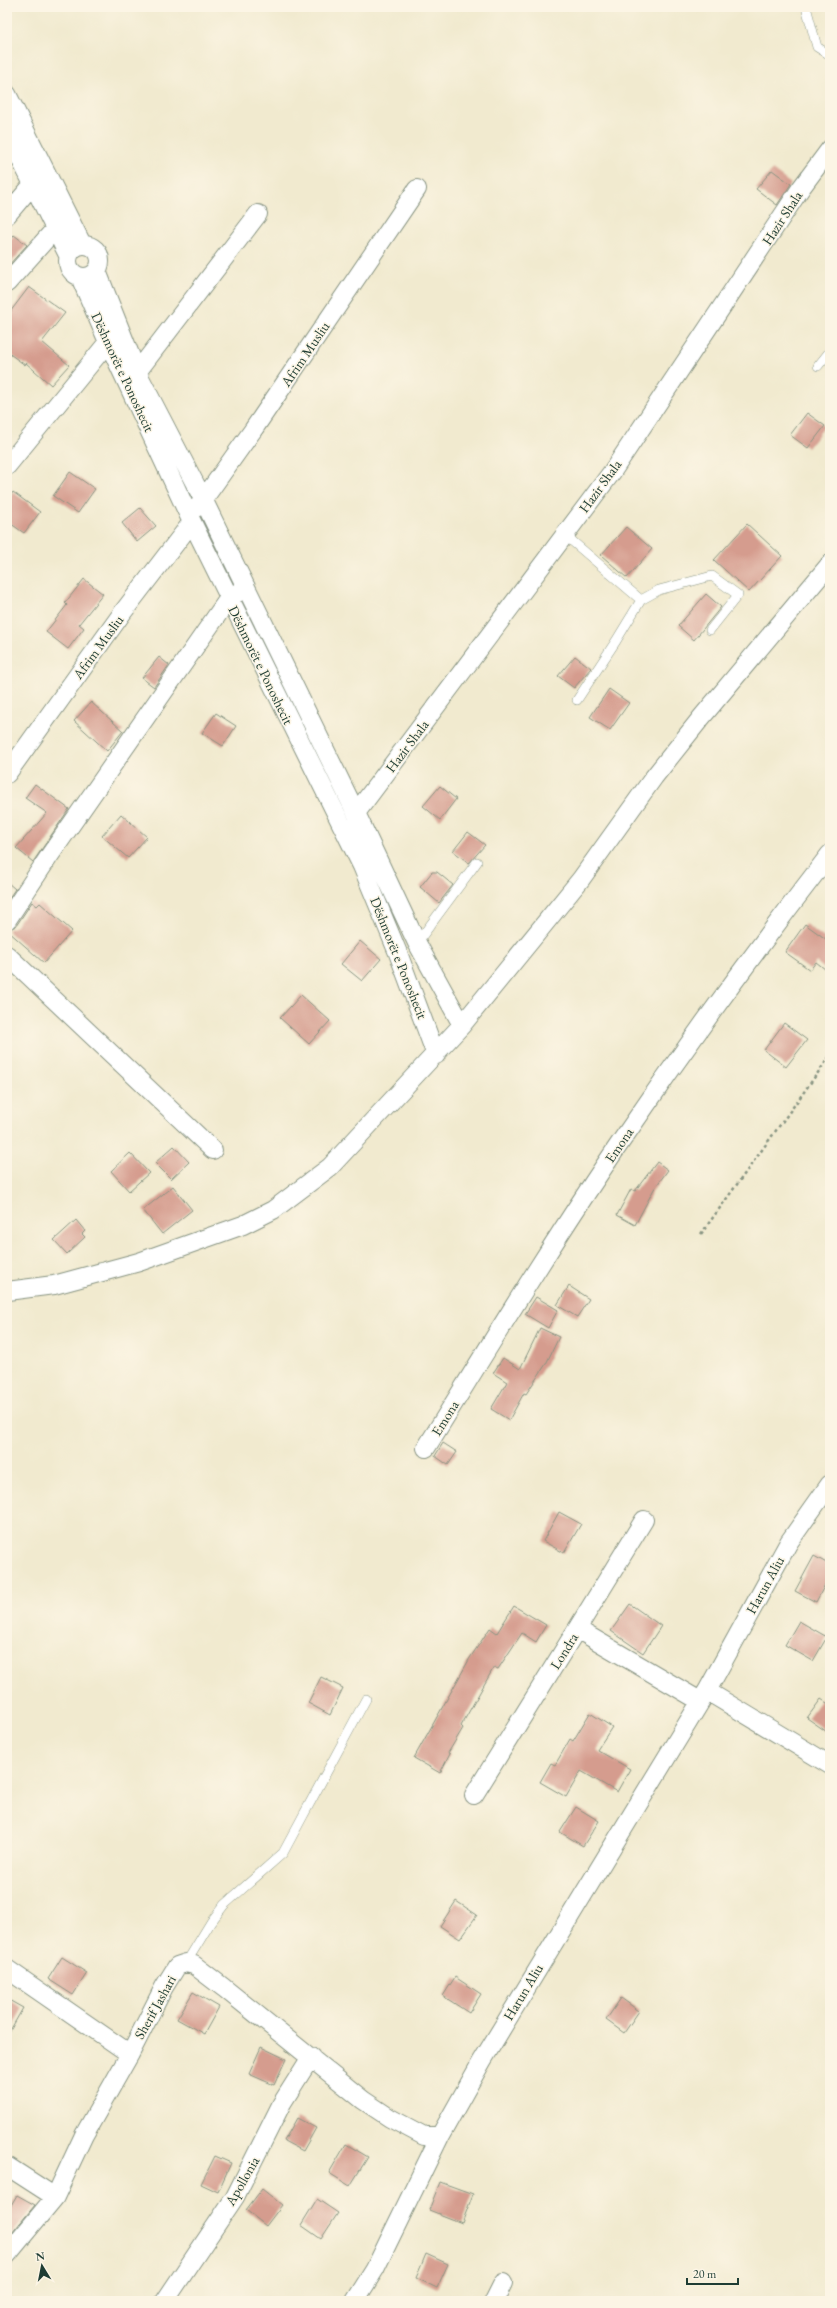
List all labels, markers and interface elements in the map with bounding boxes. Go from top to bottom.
street label: Hazir Shala [758,187,806,249]
street label: Dëshmorët e Ponoshecit [87,309,159,435]
street label: Afrim Musliu [276,318,334,391]
street label: Hazir Shala [575,456,625,516]
street label: Dëshmorët e Ponoshecit [224,603,298,728]
street label: Afrim Musliu [68,611,128,683]
street label: Hazir Shala [381,716,433,776]
street label: Dëshmorët e Ponoshecit [366,894,432,1022]
street label: Emona [601,1124,638,1166]
street label: Emona [427,1396,463,1439]
street label: Harun Aliu [742,1553,788,1617]
street label: Londra [546,1629,582,1673]
street label: Harun Aliu [499,1960,547,2024]
street label: Sherif Jashari [130,1971,180,2042]
street label: Apollonia [220,2153,263,2210]
north arrow [22,2246,62,2286]
text: N [35,2248,46,2264]
scale bar [687,2260,738,2286]
text: 20 m [693,2266,717,2282]

